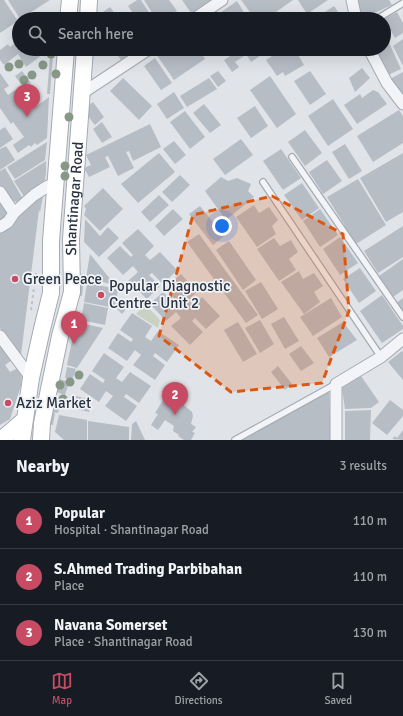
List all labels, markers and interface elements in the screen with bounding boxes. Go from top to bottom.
search box [12,12,391,56]
icon: search [26,23,48,45]
text: Search here [58,25,134,43]
pin: 3 [14,84,40,117]
street label: Shantinagar Road [62,141,87,256]
your location [212,216,232,236]
place label: Green Peace [23,270,102,288]
marker: Green Peace [10,274,20,284]
place label: Popular Diagnostic Centre- Unit 2 [109,277,230,312]
marker: Popular Diagnostic Centre- Unit 2 [96,290,106,300]
pin: 1 [61,311,87,344]
pin: 2 [162,382,188,415]
place label: Aziz Market [16,394,91,412]
marker: Aziz Market [3,398,13,408]
text: Nearby [16,456,69,477]
text: 3 results [339,458,387,474]
text: Popular [54,504,105,522]
text: 1 [25,513,33,529]
text: 110 m [353,513,387,529]
text: Hospital · Shantinagar Road [54,522,209,538]
text: S.Ahmed Trading Parbibahan [54,560,242,578]
text: 2 [25,569,33,585]
text: 110 m [353,569,387,585]
text: Place [54,578,84,594]
text: Navana Somerset [54,616,167,634]
text: 3 [25,625,33,641]
text: 130 m [353,625,387,641]
text: Place · Shantinagar Road [54,634,193,650]
tab: Map [51,670,73,707]
tab: Directions [175,670,223,707]
tab: Saved [324,670,352,707]

